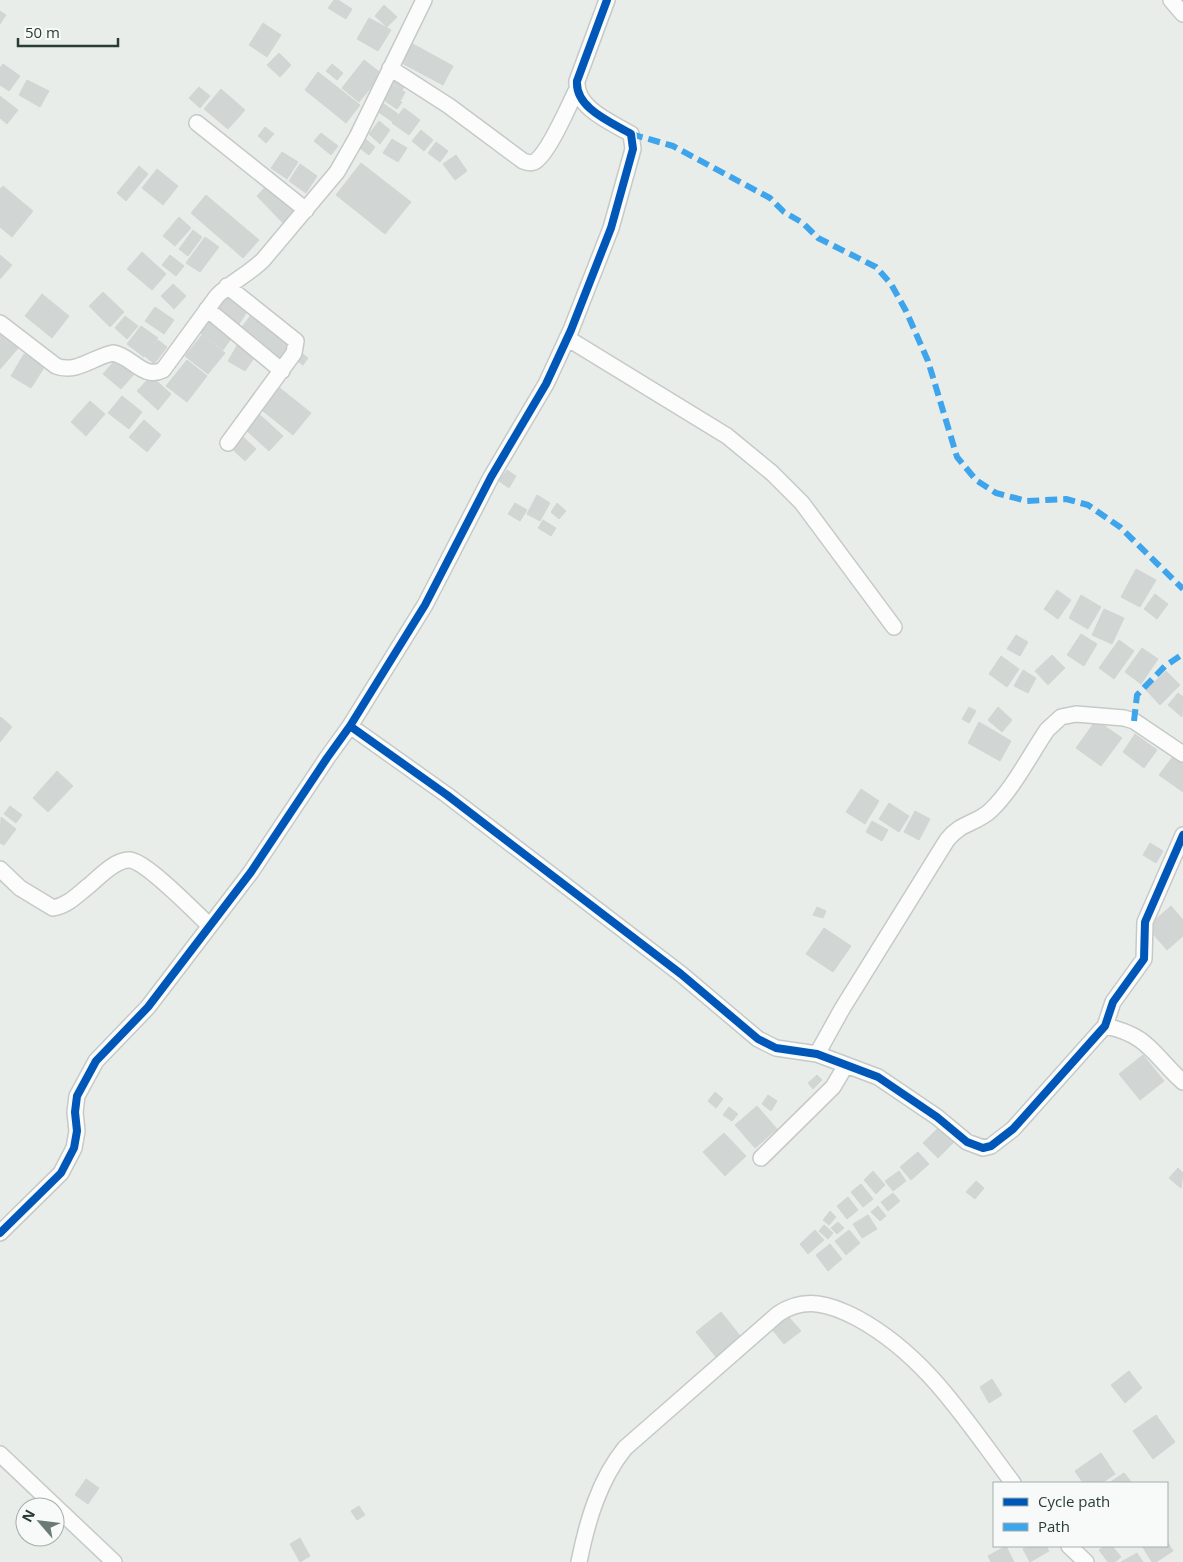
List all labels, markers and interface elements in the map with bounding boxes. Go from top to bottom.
scale bar [18,15,118,47]
text: 50 m [25,22,60,42]
legend [993,1482,1168,1547]
text: Cycle path [1038,1491,1110,1511]
north arrow [15,1497,65,1547]
text: N [17,1506,39,1525]
text: Path [1038,1516,1070,1536]

